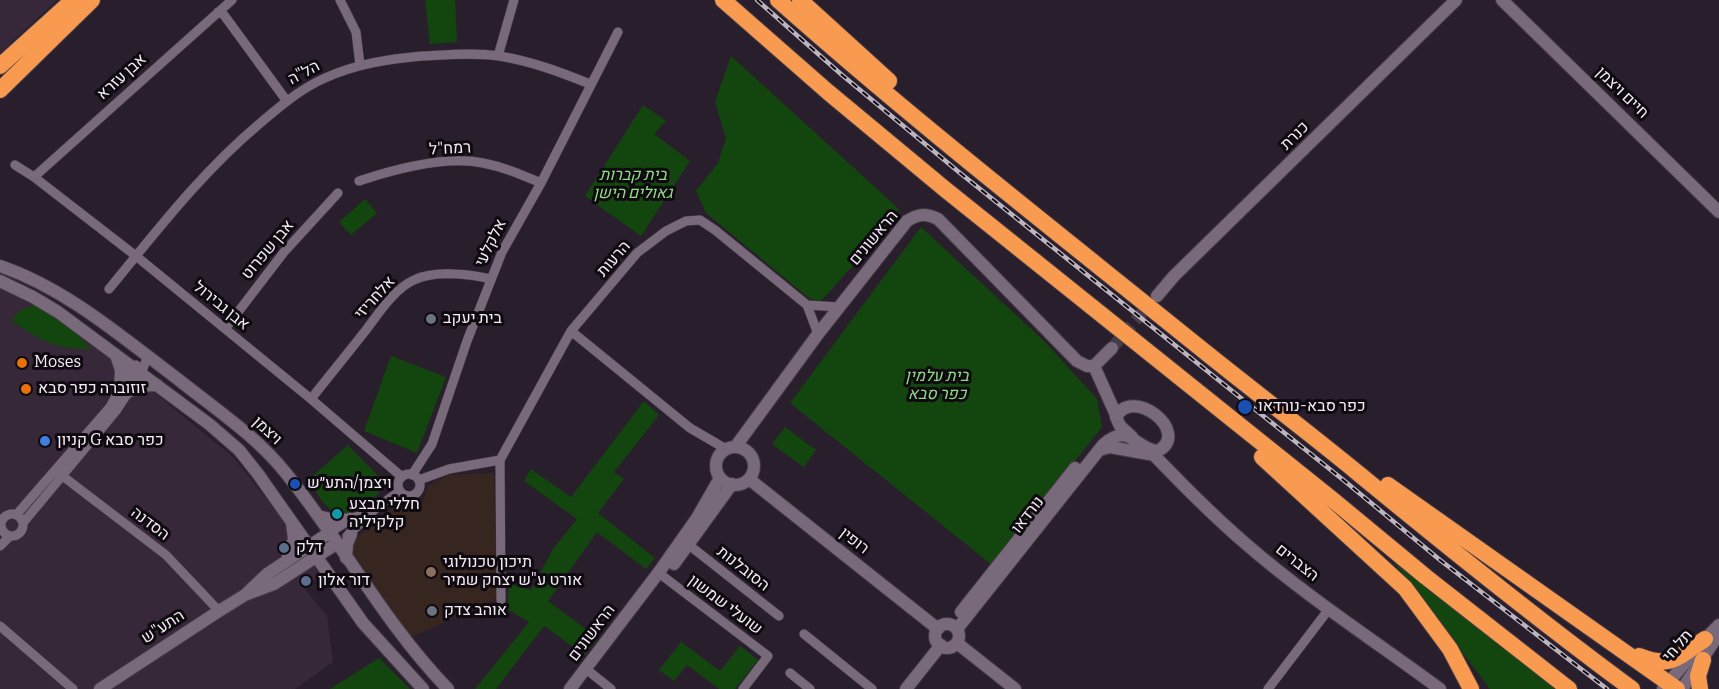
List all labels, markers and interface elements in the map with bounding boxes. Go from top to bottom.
street label: אבן עזרא [93,50,151,104]
street label: הל"ה [285,57,323,89]
street label: חיים ויצמן [1592,63,1652,123]
street label: כנרת [1277,118,1313,154]
street label: רמח"ל [428,138,472,160]
park label: בית קברות גאולים הישן [593,166,673,204]
street label: הראשונים [846,207,902,269]
street label: אבן שפרוט [238,216,298,284]
street label: אלקלעי [471,216,511,270]
street label: הרעות [593,237,635,281]
street label: אלחריזי [351,272,399,324]
street label: אבן גבירול [189,278,253,334]
place label: בית יעקב [443,309,502,329]
marker: בית יעקב [424,312,438,326]
place label: Moses [34,353,81,373]
marker: Moses [15,356,29,370]
park label: בית עלמין כפר סבא [905,367,969,405]
place label: זוזוברה כפר סבא [38,379,146,399]
marker: זוזוברה כפר סבא [19,382,33,396]
place label: כפר סבא-נורדאו [1258,397,1366,417]
marker: כפר סבא-נורדאו [1236,398,1254,416]
street label: ויצמן [248,413,286,449]
place label: קניון G כפר סבא [57,431,164,451]
marker: קניון G כפר סבא [38,434,52,448]
place label: ויצמן/התע״ש [307,474,392,494]
marker: ויצמן/התע״ש [288,477,302,491]
street label: נורדאו [1008,493,1048,537]
place label: חללי מבצע קלקיליה [349,495,420,533]
street label: הסדנה [127,503,173,545]
marker: חללי מבצע קלקיליה [330,507,344,521]
street label: רופין [835,524,873,558]
place label: דלק [296,538,322,558]
street label: הצברים [1272,540,1322,586]
marker: דלק [277,541,291,555]
street label: הסובלנות [713,543,773,595]
place label: תיכון טכנולוגי אורט ע"ש יצחק שמיר [443,553,582,591]
marker: תיכון טכנולוגי אורט ע"ש יצחק שמיר [424,565,438,579]
place label: דור אלון [318,571,370,591]
street label: שועלי שמשון [684,571,766,639]
marker: דור אלון [299,574,313,588]
place label: אוהב צדק [444,601,507,621]
street label: הראשונים [565,601,619,665]
marker: אוהב צדק [425,604,439,618]
street label: התע"ש [138,606,188,648]
street label: תל חי [1659,626,1697,666]

